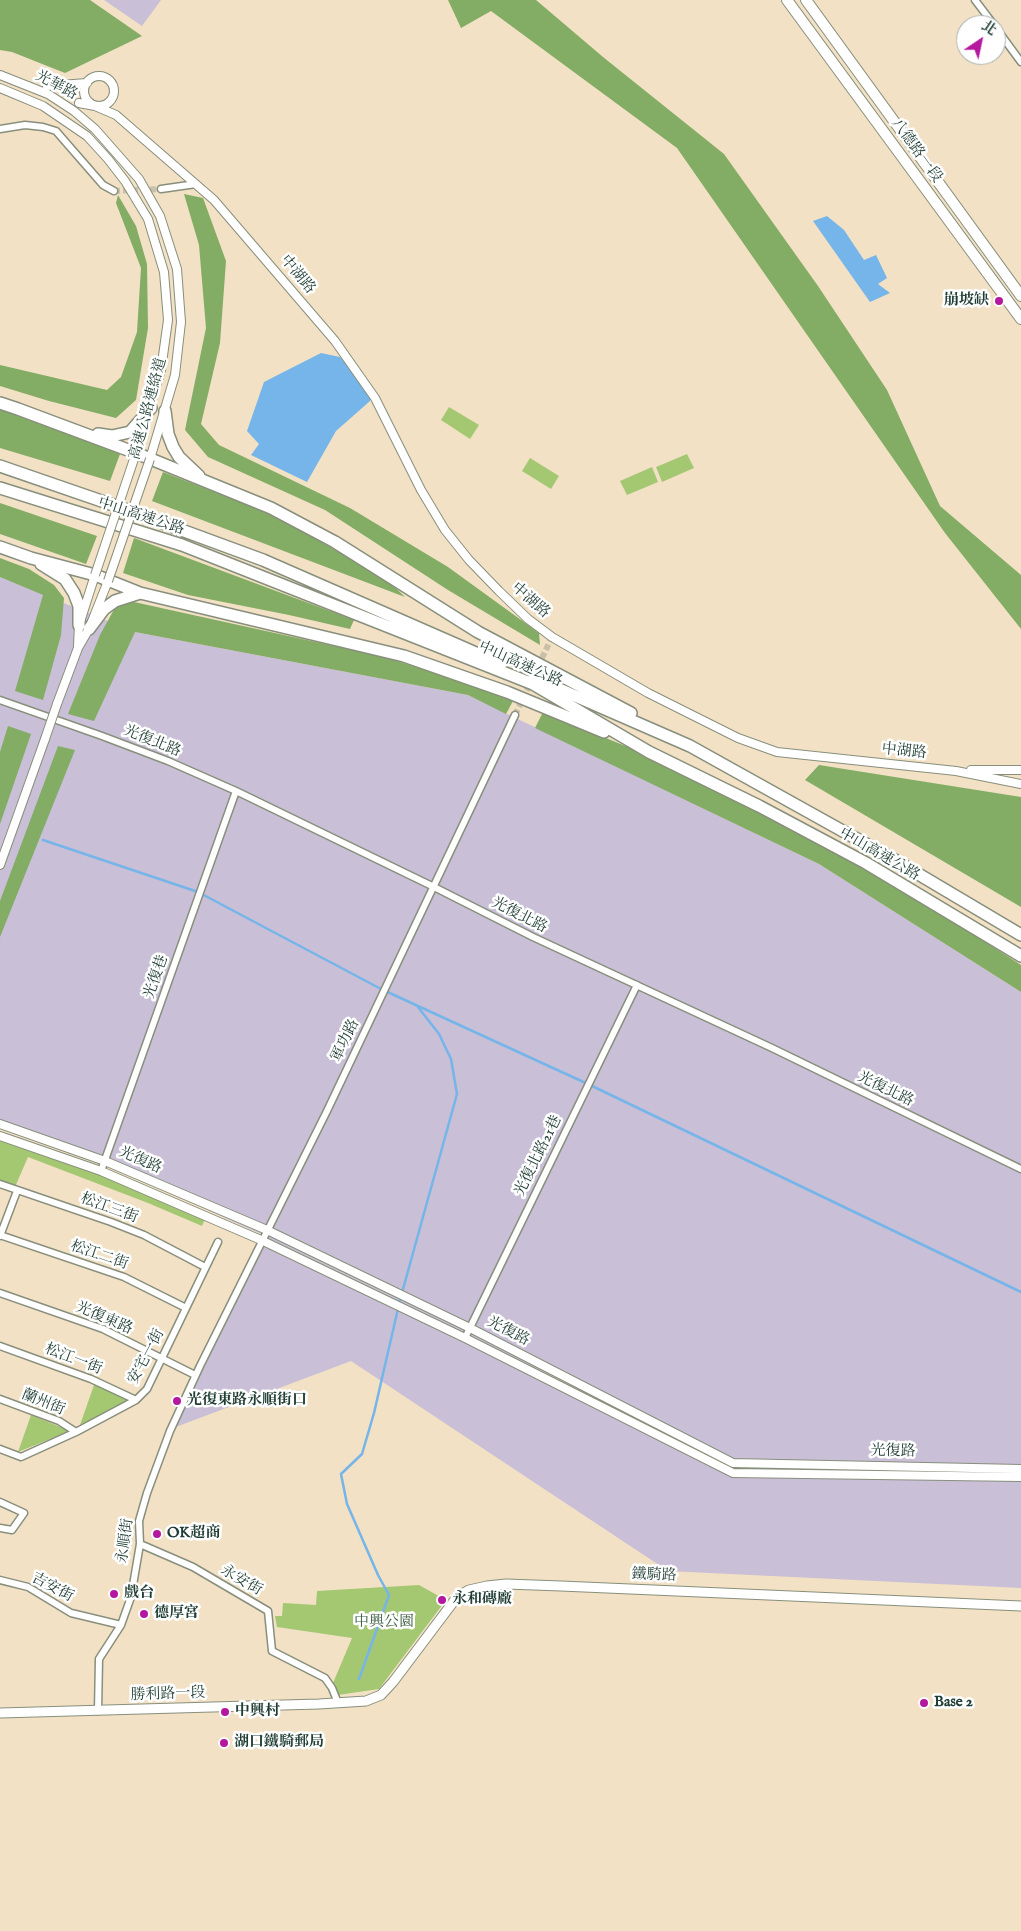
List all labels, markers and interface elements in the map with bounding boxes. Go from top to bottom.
north arrow [956,15,1006,65]
text: 北 [978,17,1000,40]
street label: 光華路 [32,67,80,105]
street label: 八德路一段 [887,115,945,187]
street label: 中湖路 [276,252,318,298]
place label: 崩坡缺 [944,292,989,310]
marker: 崩坡缺 [993,295,1005,307]
street label: 高速公路連絡道 [127,356,171,462]
street label: 中山高速公路 [95,495,187,539]
street label: 中湖路 [507,579,553,623]
street label: 中山高速公路 [475,638,565,692]
street label: 光復北路 [121,722,183,762]
street label: 中湖路 [881,741,927,763]
street label: 中山高速公路 [836,825,922,885]
street label: 光復北路 [488,894,550,938]
street label: 光復巷 [141,953,173,1001]
street label: 軍功路 [328,1017,364,1065]
street label: 光復北路 [854,1069,916,1111]
street label: 光復北路21巷 [512,1113,566,1199]
street label: 光復路 [116,1144,164,1178]
street label: 松江三街 [78,1190,140,1228]
street label: 松江二街 [68,1238,130,1274]
street label: 光復東路 [73,1299,135,1339]
street label: 光復路 [484,1314,532,1350]
street label: 安宅一街 [125,1326,169,1388]
street label: 松江一街 [42,1341,104,1379]
street label: 蘭州街 [19,1386,67,1420]
place label: 光復東路永順街口 [187,1392,307,1410]
marker: 光復東路永順街口 [171,1395,183,1407]
street label: 光復路 [870,1443,916,1461]
street label: 永順街 [114,1517,138,1565]
place label: OK超商 [167,1525,220,1543]
marker: OK超商 [151,1528,163,1540]
street label: 永安街 [217,1562,265,1600]
street label: 鐵騎路 [631,1566,677,1586]
street label: 吉安街 [28,1569,76,1607]
place label: 戲台 [124,1585,154,1603]
marker: 戲台 [108,1588,120,1600]
place label: 永和磚廠 [452,1591,512,1609]
marker: 永和磚廠 [436,1594,448,1606]
place label: 德厚宮 [154,1605,199,1623]
marker: 德厚宮 [138,1608,150,1620]
park label: 中興公園 [354,1614,414,1632]
street label: 勝利路一段 [130,1685,206,1705]
place label: Base 2 [934,1694,973,1712]
marker: Base 2 [918,1697,930,1709]
place label: 中興村 [235,1703,280,1721]
marker: 中興村 [219,1706,231,1718]
place label: 湖口鐵騎郵局 [234,1734,324,1752]
marker: 湖口鐵騎郵局 [218,1737,230,1749]

